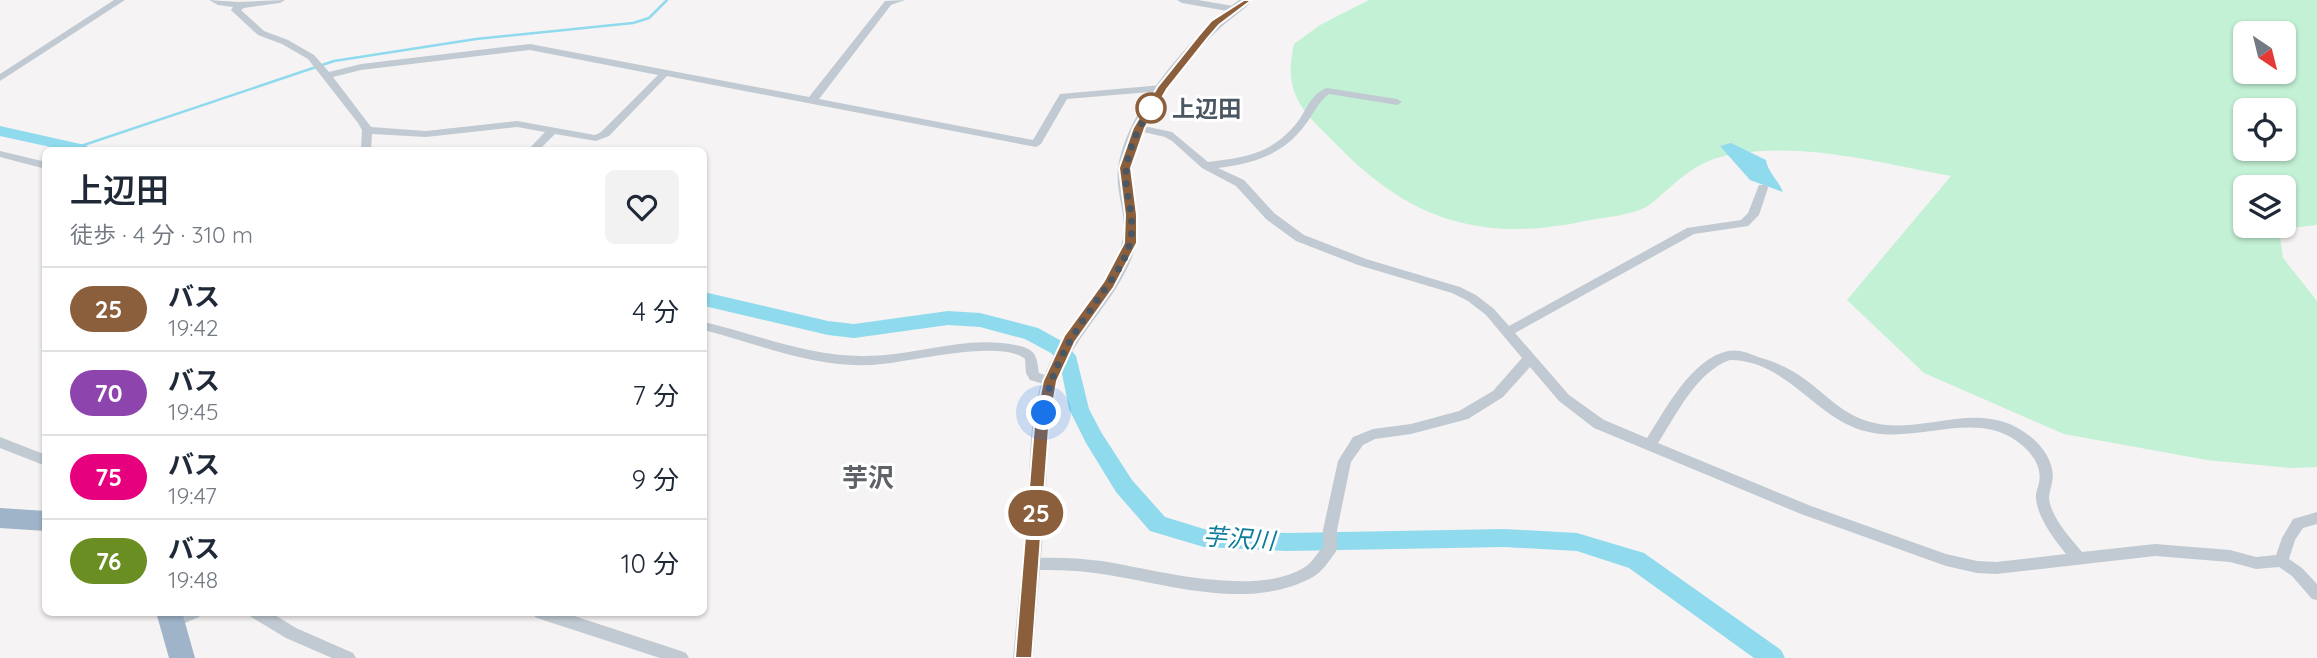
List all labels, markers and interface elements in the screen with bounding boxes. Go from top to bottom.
north arrow [2233,21,2296,84]
map controls [2233,21,2296,238]
marker: 上辺田 [1136,93,1166,123]
place label: 上辺田 [1172,94,1241,123]
button: locate [2233,98,2296,161]
text: 上辺田 [70,169,169,210]
button: heart [605,170,679,244]
button: layers [2233,175,2296,238]
text: 徒歩 · 4 分 · 310 m [70,220,253,249]
text: バス [168,280,220,313]
text: 25 [95,294,122,324]
text: 4 分 [632,295,679,328]
text: 19:42 [168,313,219,342]
text: バス [168,364,220,397]
text: 70 [95,378,122,408]
text: 7 分 [633,379,679,412]
your location [1026,395,1061,430]
text: 19:45 [168,397,218,426]
text: バス [168,448,220,481]
district label: 芋沢 [842,461,894,494]
text: 75 [95,462,122,492]
text: 9 分 [631,463,679,496]
text: 19:47 [168,481,217,510]
line badge: 25 [1004,490,1068,536]
text: 25 [1022,498,1050,528]
water label: 芋沢川 [1202,521,1279,556]
text: バス [168,532,220,565]
text: 76 [96,546,121,576]
text: 10 分 [621,547,679,580]
text: 19:48 [168,565,218,594]

